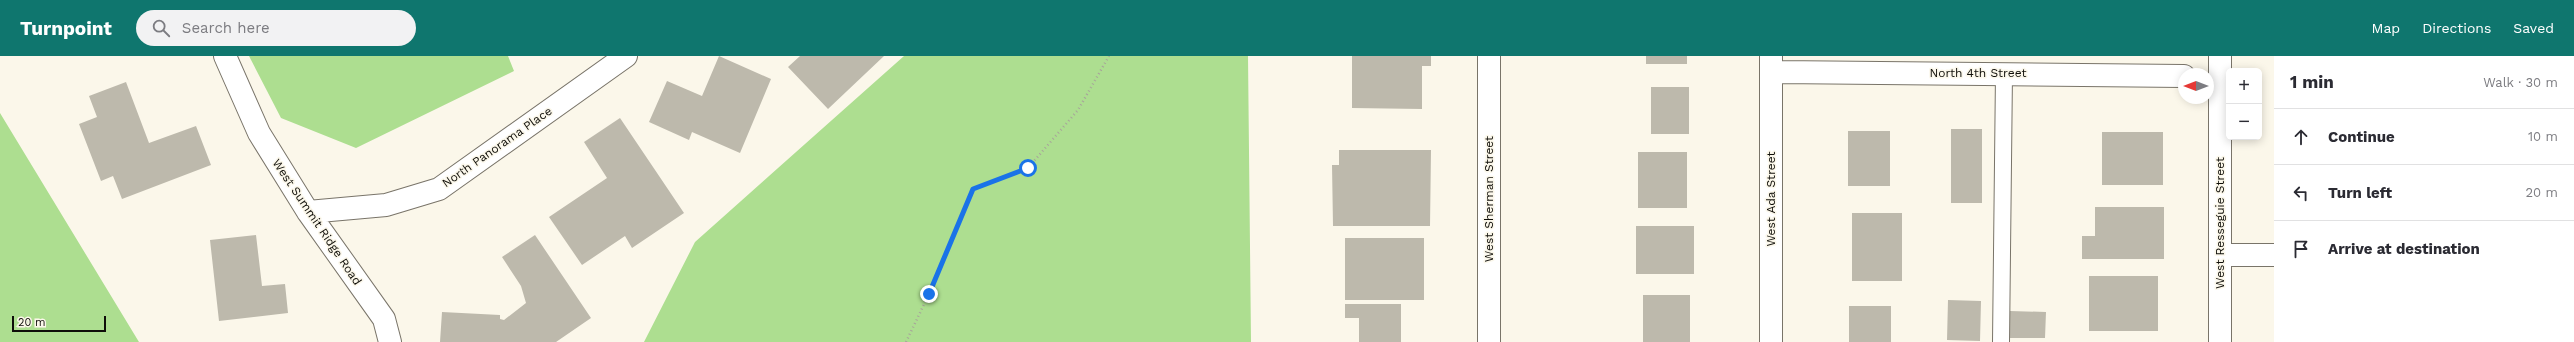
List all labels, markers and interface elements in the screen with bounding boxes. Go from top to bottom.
search box [136,10,416,46]
text: Turnpoint [20,17,112,40]
icon: search [150,17,172,39]
text: Search here [182,19,270,37]
text: Map [2372,20,2400,36]
text: Directions [2422,20,2491,36]
text: Saved [2513,20,2554,36]
street label: North 4th Street [1930,66,2027,80]
north arrow [2178,68,2214,104]
map controls [2226,68,2262,140]
button: + [2226,68,2262,104]
text: 1 min [2290,72,2334,92]
text: Walk · 30 m [2483,75,2558,90]
street label: North Panorama Place [439,104,555,190]
button: − [2226,104,2262,140]
icon: ahead [2290,126,2312,148]
text: Continue [2328,128,2395,146]
text: 10 m [2528,129,2558,144]
street label: West Sherman Street [1482,136,1496,262]
street label: West Ada Street [1764,151,1778,247]
street label: West Summit Ridge Road [270,156,364,288]
street label: West Resseguie Street [2213,157,2227,289]
route start [1019,159,1037,177]
icon: left [2290,182,2312,204]
text: Turn left [2328,184,2392,202]
text: 20 m [2526,185,2558,200]
icon: arrive [2290,238,2312,260]
text: Arrive at destination [2328,240,2480,258]
route end [920,285,938,303]
scale bar [12,314,106,333]
text: 20 m [18,316,46,329]

